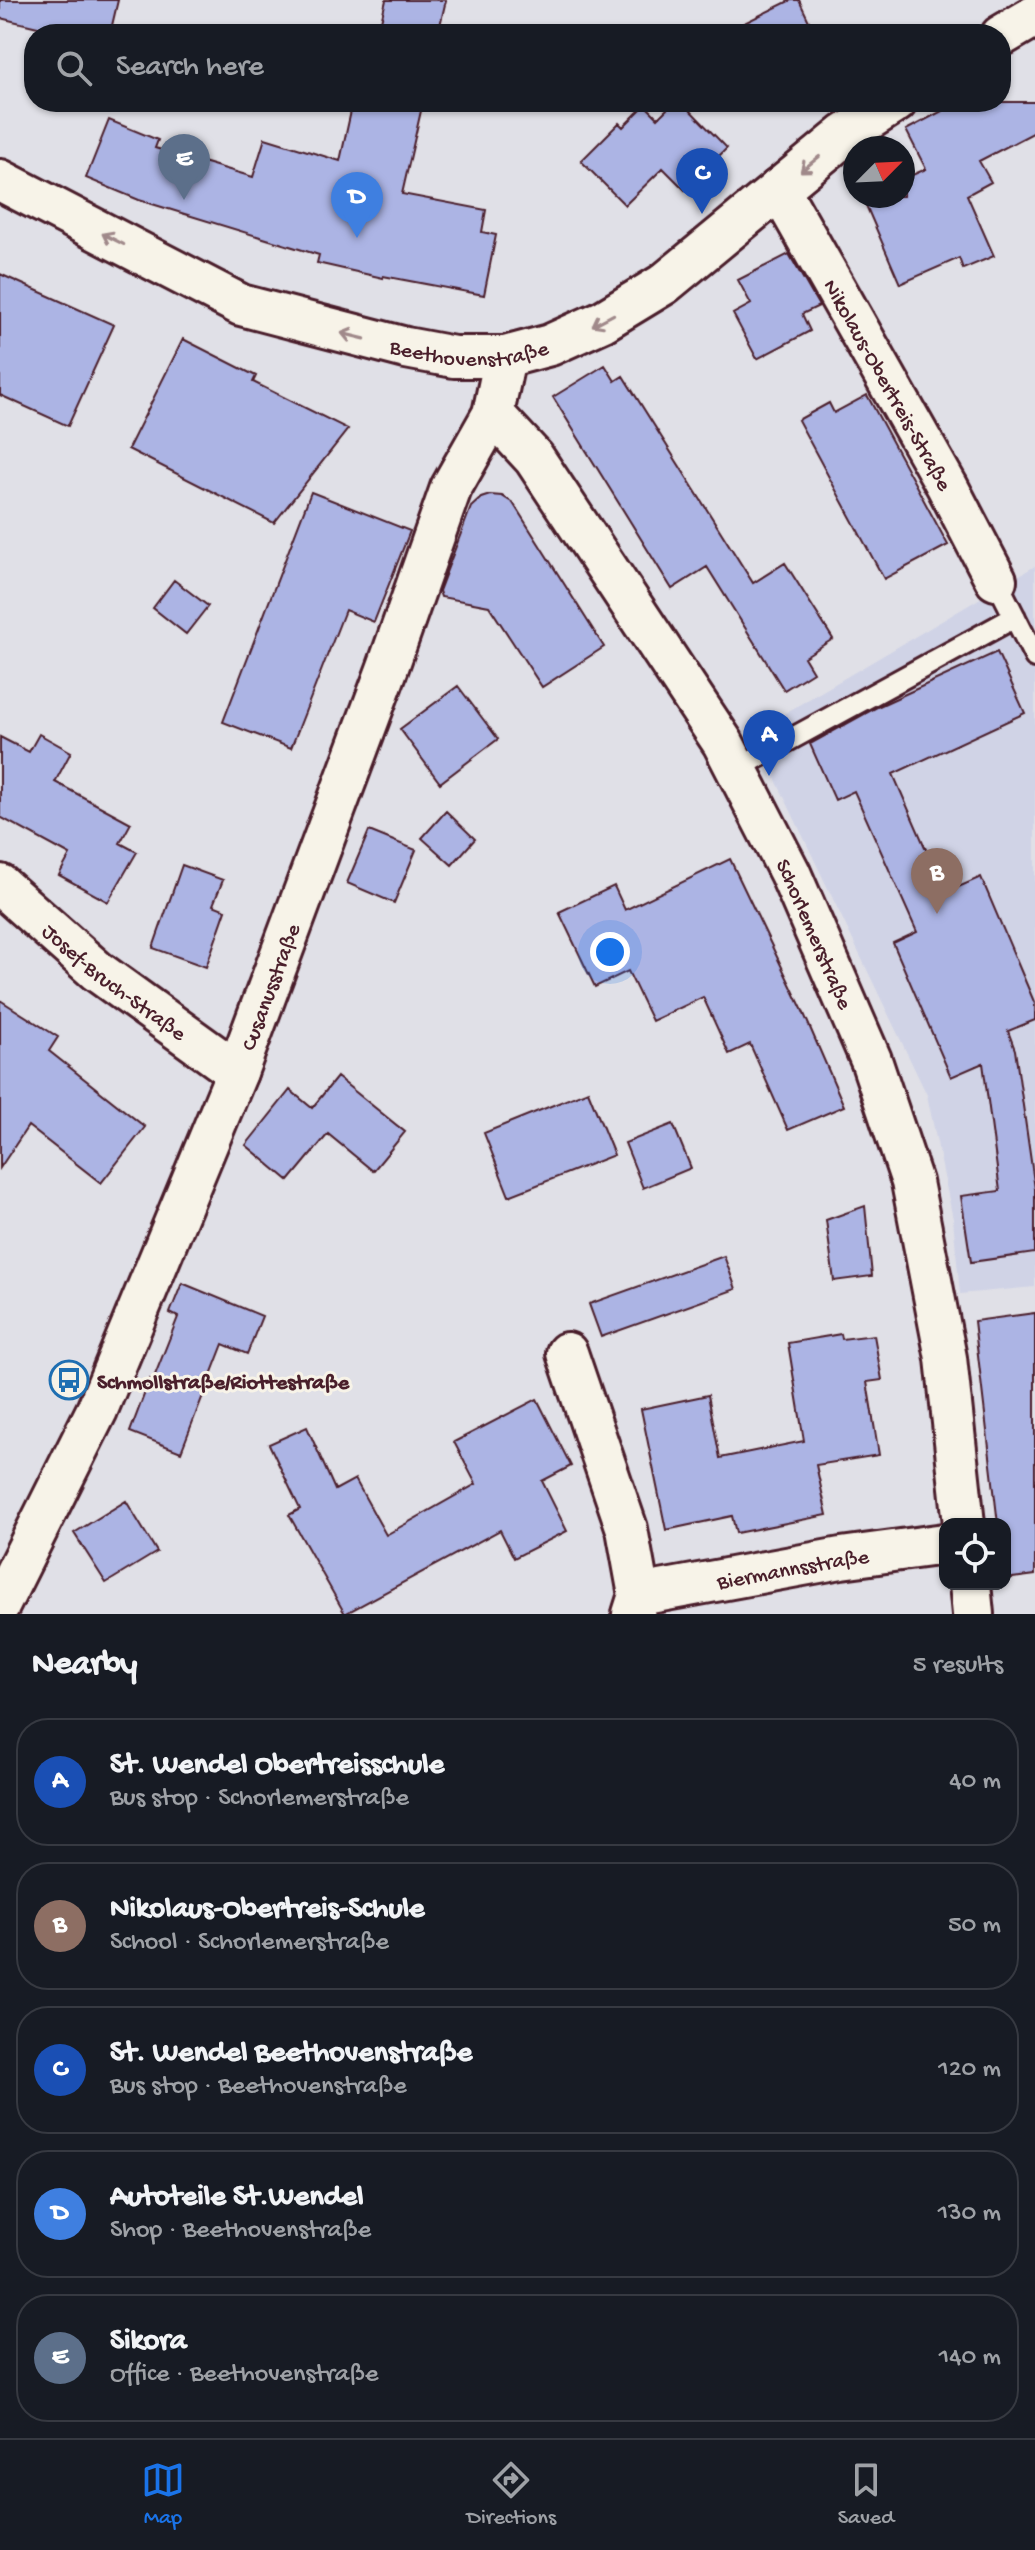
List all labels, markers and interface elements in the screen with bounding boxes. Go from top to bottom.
search box [24,24,1011,112]
icon: search [52,46,96,90]
text: Search here [116,51,264,86]
pin: E [158,134,210,200]
north arrow [843,136,915,208]
pin: C [676,148,728,214]
one-way arrow [800,155,821,172]
pin: D [331,172,383,238]
one-way arrow [102,230,126,246]
street label: Nikolaus-Obertreis-Straße [816,276,956,497]
one-way arrow [592,313,616,328]
one-way arrow [340,327,366,342]
street label: Beethovenstraße [385,335,552,374]
pin: A [743,710,795,776]
pin: B [911,848,963,914]
street label: Schorlemerstraße [768,855,857,1015]
street label: Josef-Bruch-Straße [35,919,191,1048]
street label: Cusanusstraße [237,920,308,1055]
your location [590,932,630,972]
bus stop icon: Schmollstraße/Riottestraße [48,1359,90,1401]
place label: Schmollstraße/Riottestraße [97,1371,350,1397]
map controls [939,1518,1011,1590]
button: locate [939,1518,1011,1590]
street label: Biermannsstraße [714,1545,871,1598]
text: Nearby [32,1646,137,1686]
text: 5 results [913,1651,1003,1682]
text: St. Wendel Obertreisschule [110,1749,444,1784]
text: A [52,1767,68,1798]
text: 40 m [949,1767,1001,1798]
text: Bus stop · Schorlemerstraße [110,1784,409,1815]
text: Nikolaus-Obertreis-Schule [110,1893,425,1928]
text: B [53,1911,67,1942]
text: 50 m [948,1911,1001,1942]
text: School · Schorlemerstraße [110,1928,389,1959]
text: St. Wendel Beethovenstraße [110,2037,472,2072]
text: C [53,2055,67,2086]
text: 120 m [938,2055,1001,2086]
text: Bus stop · Beethovenstraße [110,2072,407,2103]
text: Autoteile St.Wendel [110,2181,364,2216]
text: D [52,2199,68,2230]
text: 130 m [938,2199,1001,2230]
text: Shop · Beethovenstraße [110,2216,371,2247]
text: Sikora [110,2325,187,2360]
text: E [52,2343,68,2374]
text: 140 m [939,2343,1001,2374]
text: Office · Beethovenstraße [110,2360,378,2391]
tab: Map [141,2458,185,2532]
tab: Directions [467,2458,556,2532]
tab: Saved [838,2458,894,2532]

